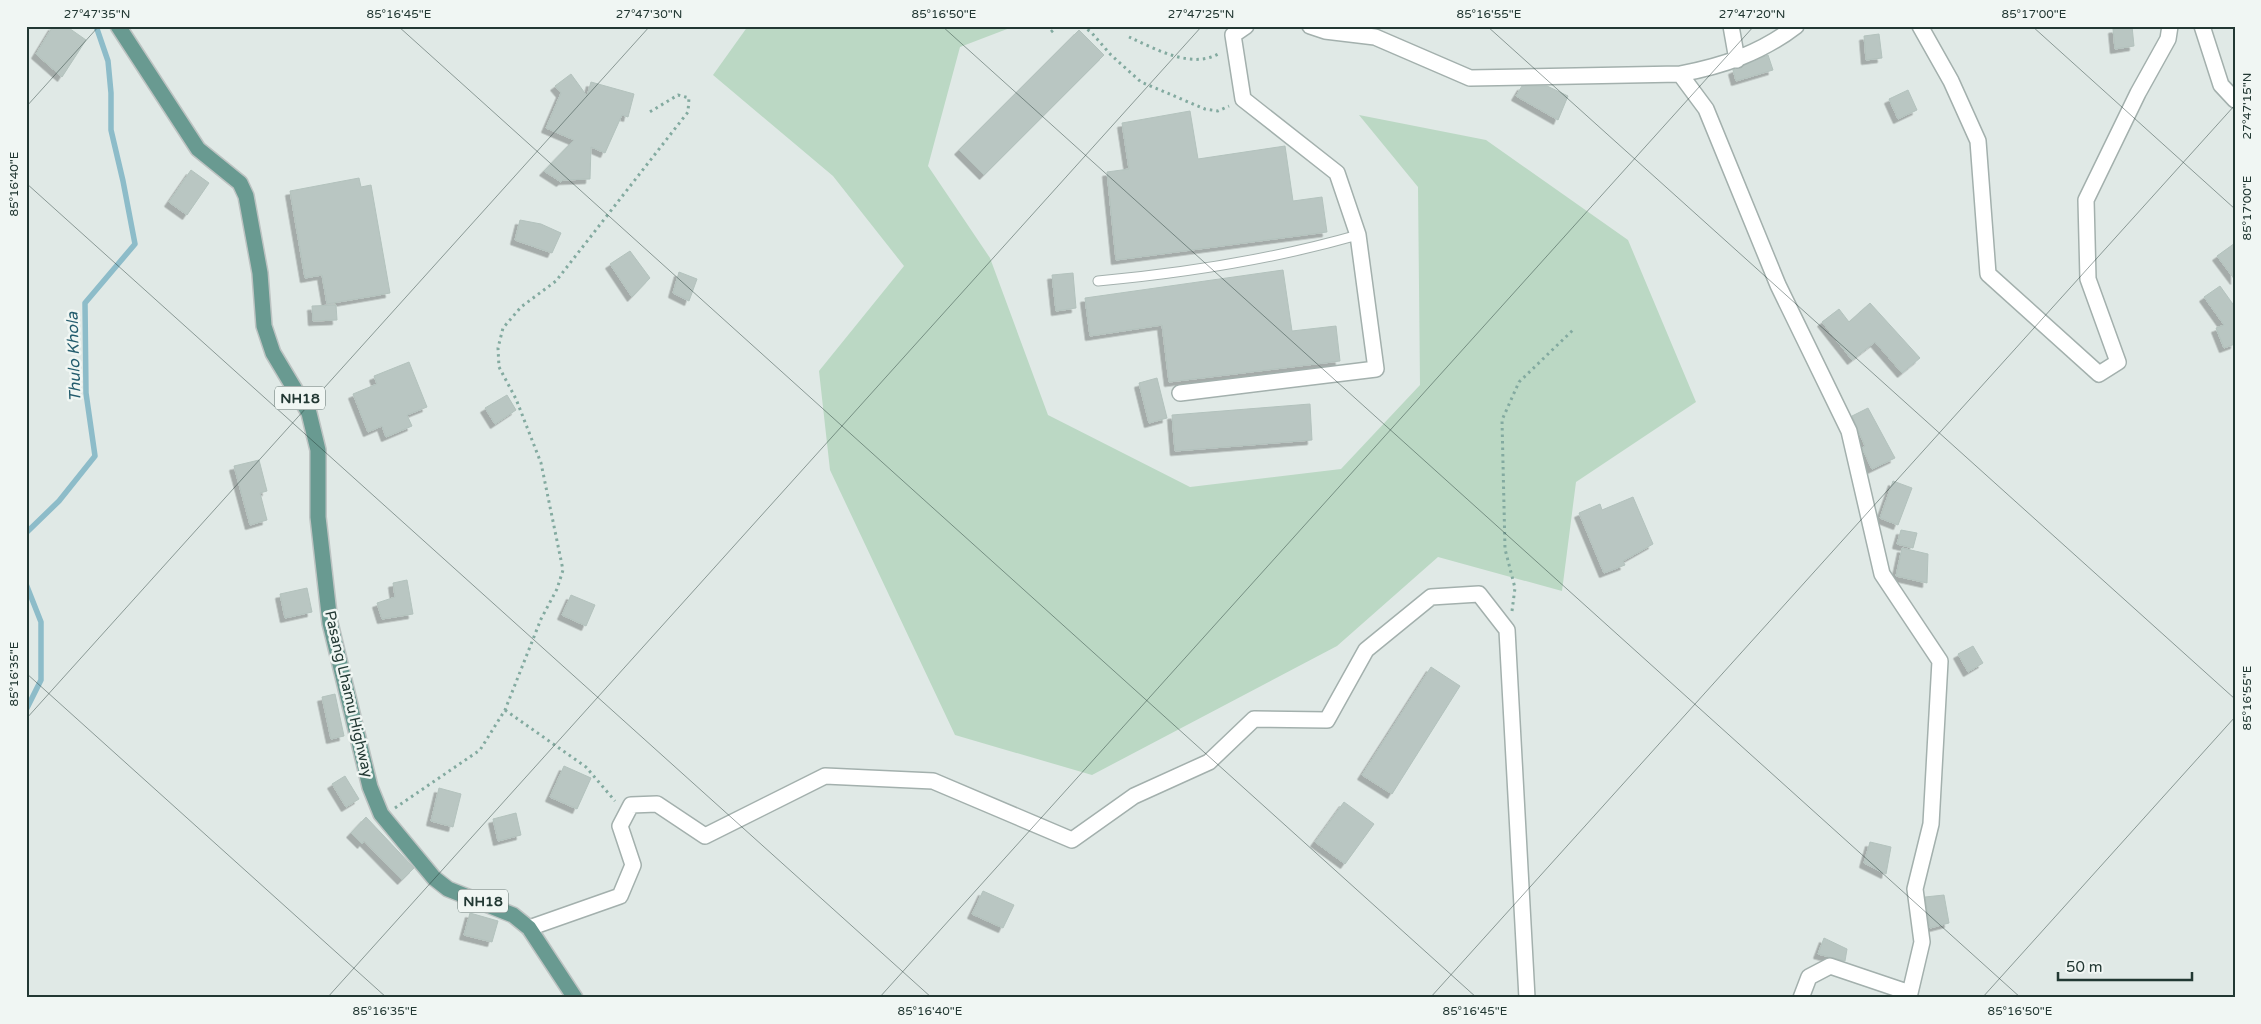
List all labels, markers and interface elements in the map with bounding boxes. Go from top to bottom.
text: 27°47'35"N [64,7,130,21]
text: 85°16'45"E [367,7,432,21]
text: 27°47'30"N [616,7,682,21]
text: 85°16'50"E [912,7,977,21]
text: 27°47'25"N [1168,7,1234,21]
text: 85°16'55"E [1457,7,1522,21]
text: 27°47'20"N [1719,7,1785,21]
text: 85°17'00"E [2002,7,2067,21]
text: 27°47'15"N [2240,73,2254,139]
text: 85°16'40"E [7,151,21,216]
text: 85°17'00"E [2240,175,2254,240]
water label: Thulo Khola [62,311,86,402]
road number: NH18 [275,386,325,409]
street label: Pasang Lhamu Highway [321,609,377,779]
text: 85°16'35"E [7,641,21,706]
text: 85°16'55"E [2240,665,2254,730]
road number: NH18 [458,889,508,912]
scale bar [2058,949,2192,981]
text: 50 m [2066,958,2103,976]
text: 85°16'35"E [353,1004,418,1018]
text: 85°16'40"E [898,1004,963,1018]
text: 85°16'45"E [1443,1004,1508,1018]
text: 85°16'50"E [1988,1004,2053,1018]

